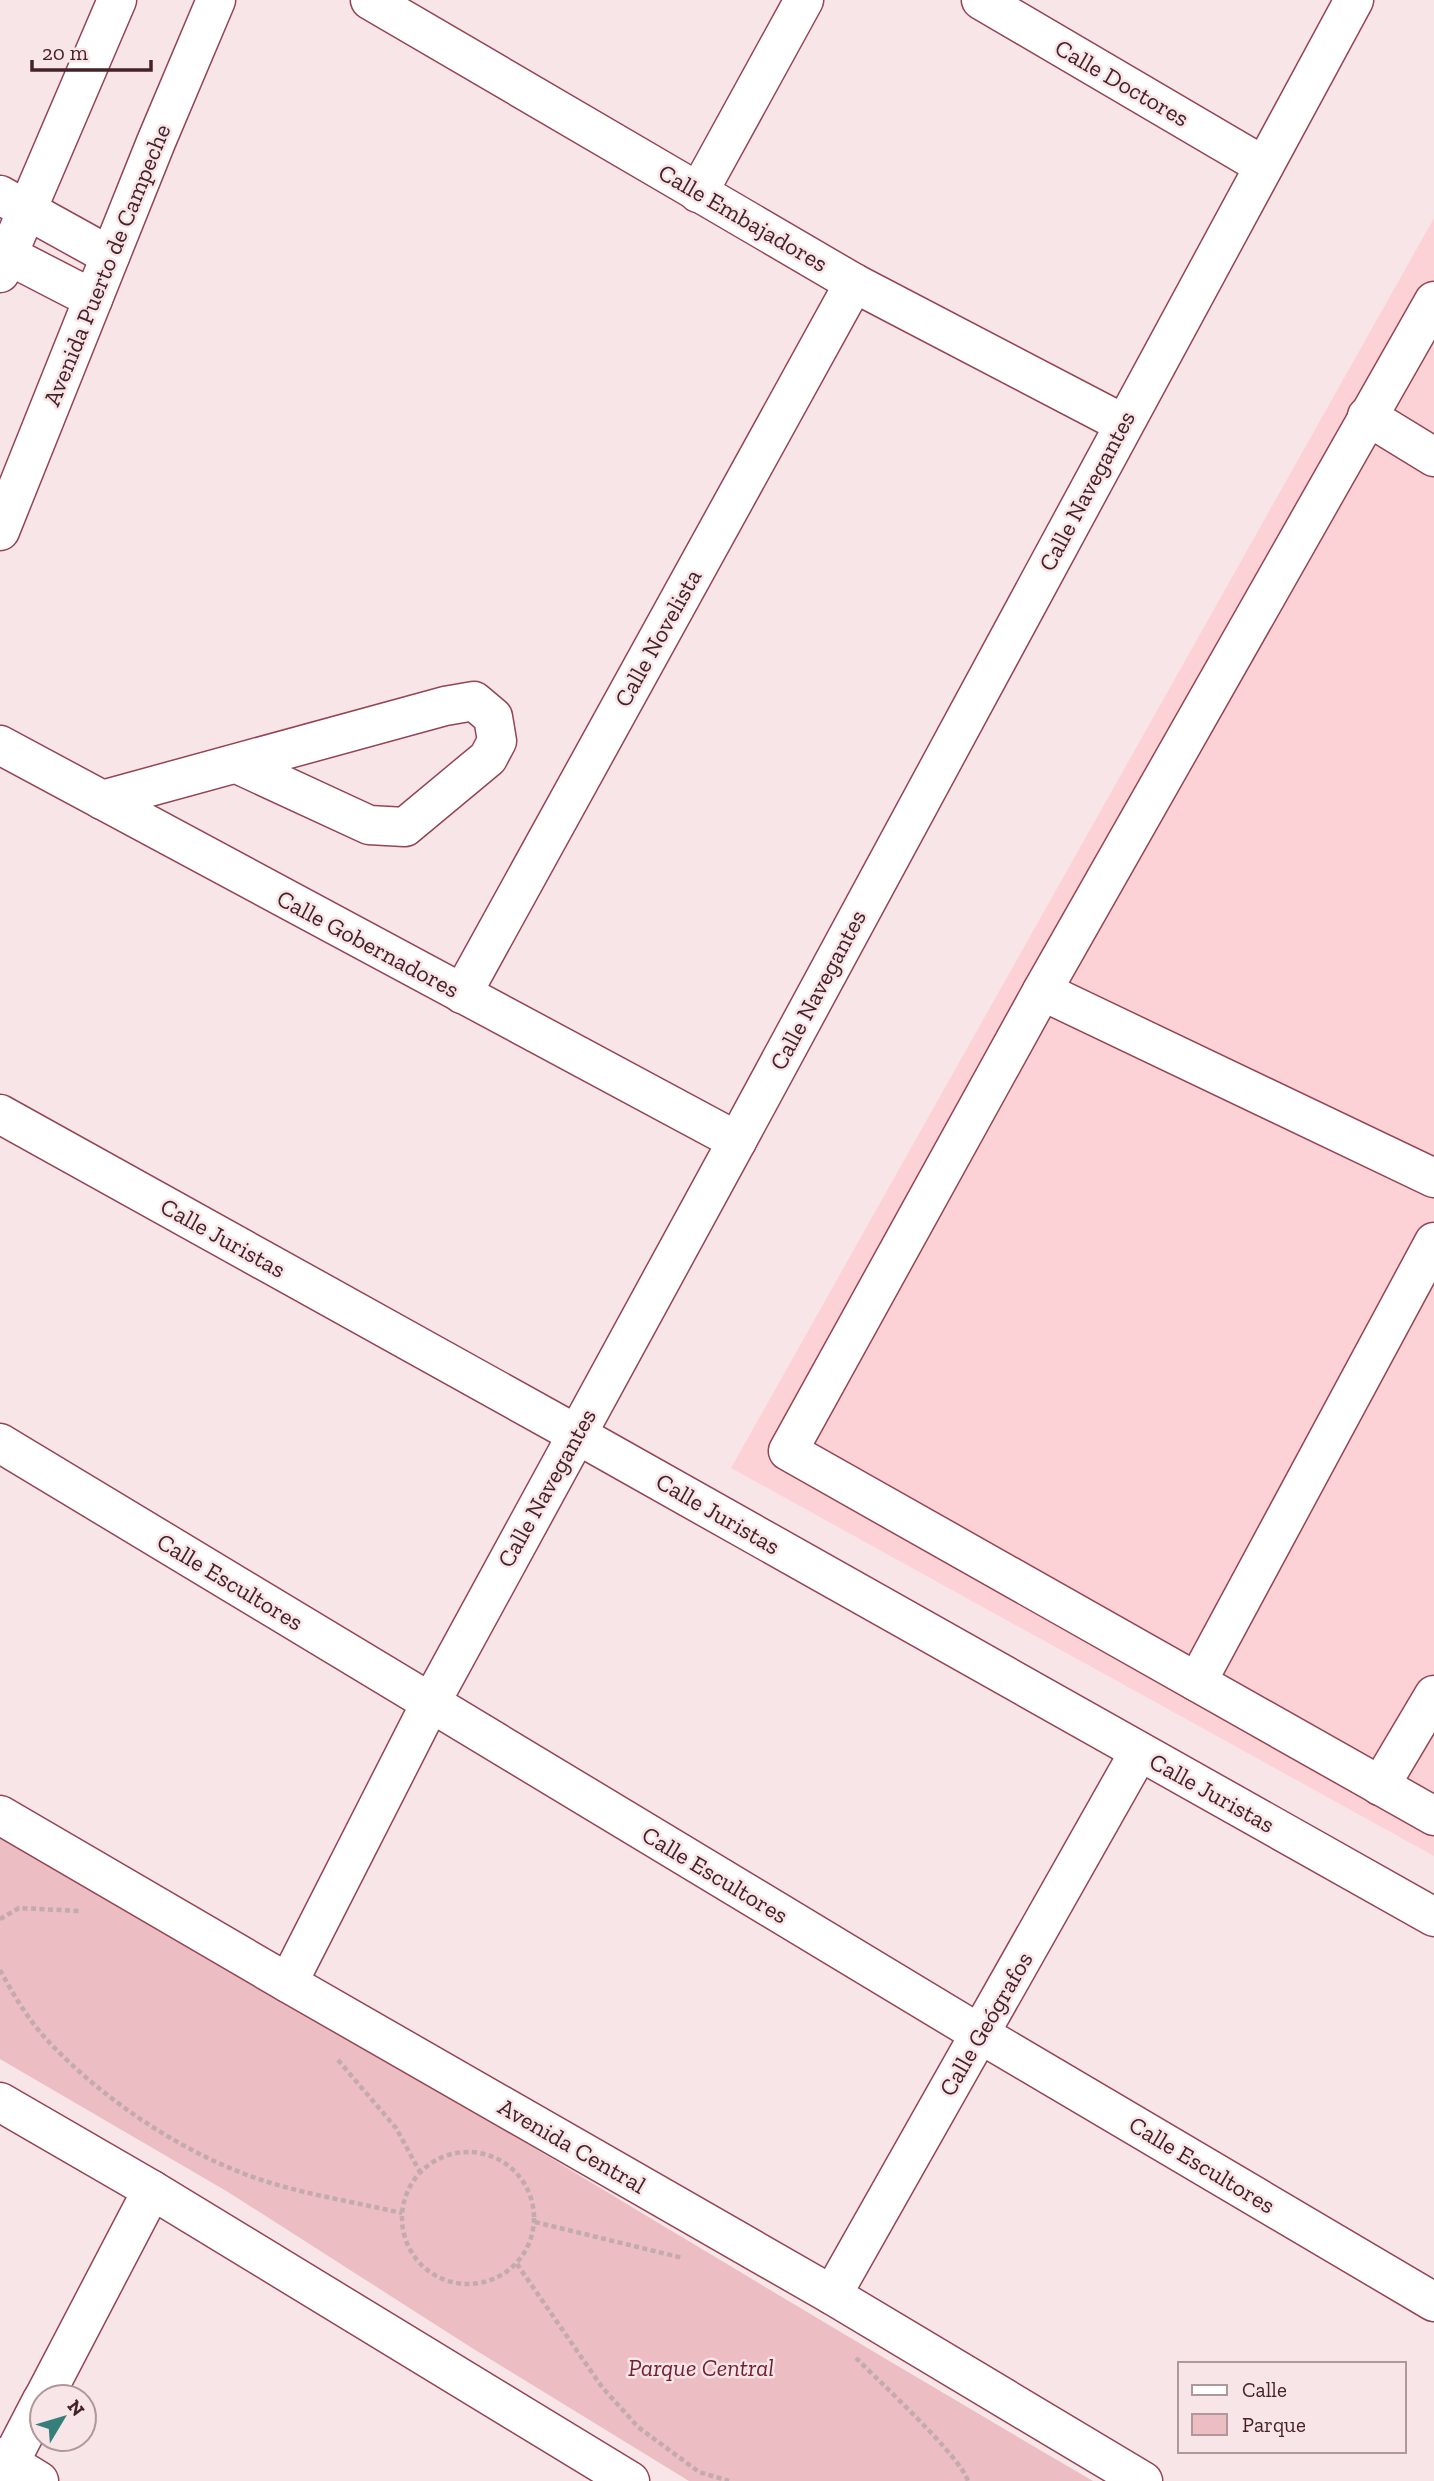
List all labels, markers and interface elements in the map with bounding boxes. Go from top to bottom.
scale bar [32,28,150,72]
street label: Calle Doctores [1050,33,1194,133]
text: 20 m [42,40,88,65]
street label: Avenida Puerto de Campeche [37,120,176,410]
street label: Calle Embajadores [653,157,833,278]
street label: Calle Navegantes [1032,406,1141,576]
street label: Calle Novelista [608,564,708,712]
street label: Calle Gobernadores [272,883,464,1004]
street label: Calle Navegantes [763,905,872,1075]
street label: Calle Juristas [156,1191,291,1284]
street label: Calle Navegantes [491,1403,602,1572]
street label: Calle Juristas [651,1466,785,1561]
street label: Calle Escultores [152,1527,309,1637]
street label: Calle Juristas [1145,1746,1280,1839]
street label: Calle Escultores [637,1820,794,1930]
street label: Calle Geógrafos [933,1946,1039,2101]
street label: Avenida Central [493,2092,651,2200]
street label: Calle Escultores [1124,2110,1281,2220]
park label: Parque Central [628,2353,774,2382]
legend [1178,2362,1406,2453]
text: Calle [1242,2377,1287,2402]
north arrow [28,2383,98,2453]
text: N [62,2395,90,2421]
text: Parque [1242,2412,1306,2437]

